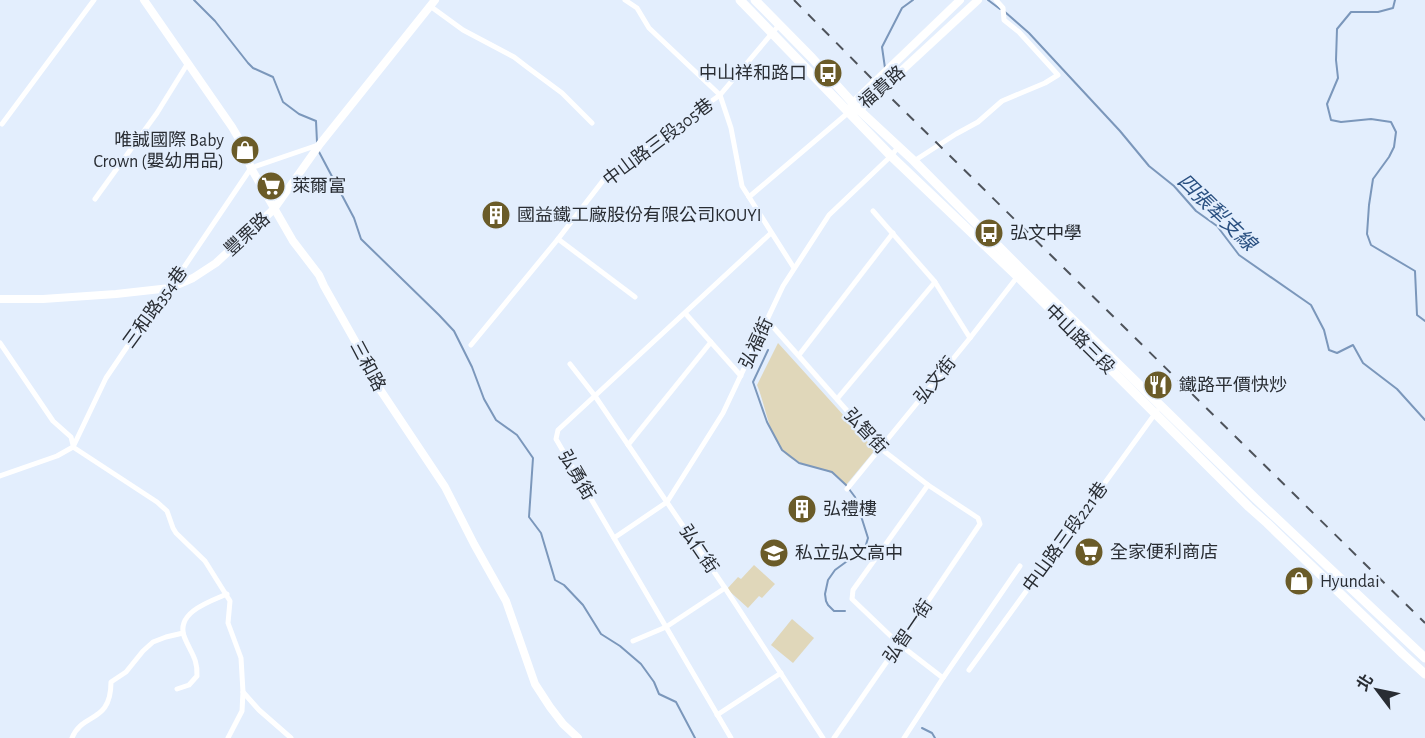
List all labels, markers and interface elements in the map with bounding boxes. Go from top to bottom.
bus stop icon: 中山祥和路口 [812,57,844,89]
street label: 福貴路 [855,62,909,112]
place label: 中山祥和路口 [699,63,807,83]
street label: 中山路三段305巷 [599,94,717,190]
place label: 唯誠國際 Baby Crown (嬰幼用品) [94,130,224,171]
shop icon: 唯誠國際 Baby Crown (嬰幼用品) [229,134,261,166]
supermarket icon: 萊爾富 [255,170,287,202]
water label: 四張犁支線 [1173,170,1261,256]
place label: 萊爾富 [292,176,346,196]
building icon: 國益鐵工廠股份有限公司KOUYI [480,199,512,231]
place label: 國益鐵工廠股份有限公司KOUYI [517,205,761,225]
street label: 豐栗路 [220,208,274,260]
bus stop icon: 弘文中學 [973,217,1005,249]
place label: 弘文中學 [1010,223,1082,243]
street label: 三和路354巷 [119,262,191,352]
street label: 中山路三段 [1041,300,1119,378]
street label: 弘福街 [736,314,776,372]
street label: 三和路 [346,337,390,395]
street label: 弘文街 [910,353,960,407]
restaurant icon: 鐵路平價快炒 [1142,369,1174,401]
place label: 鐵路平價快炒 [1179,375,1287,395]
street label: 弘智街 [840,404,892,458]
street label: 弘勇街 [555,447,599,503]
street label: 中山路三段221巷 [1019,478,1111,596]
building icon: 弘禮樓 [786,493,818,525]
place label: 弘禮樓 [823,499,877,519]
street label: 弘仁街 [676,521,722,577]
supermarket icon: 全家便利商店 [1073,536,1105,568]
school or university icon: 私立弘文高中 [758,537,790,569]
place label: 全家便利商店 [1110,542,1218,562]
place label: 私立弘文高中 [795,543,903,563]
shop icon: Hyundai [1283,565,1315,597]
place label: Hyundai [1320,573,1380,591]
street label: 弘智一街 [880,596,936,666]
north arrow [1347,660,1407,720]
text: 北 [1353,671,1376,694]

